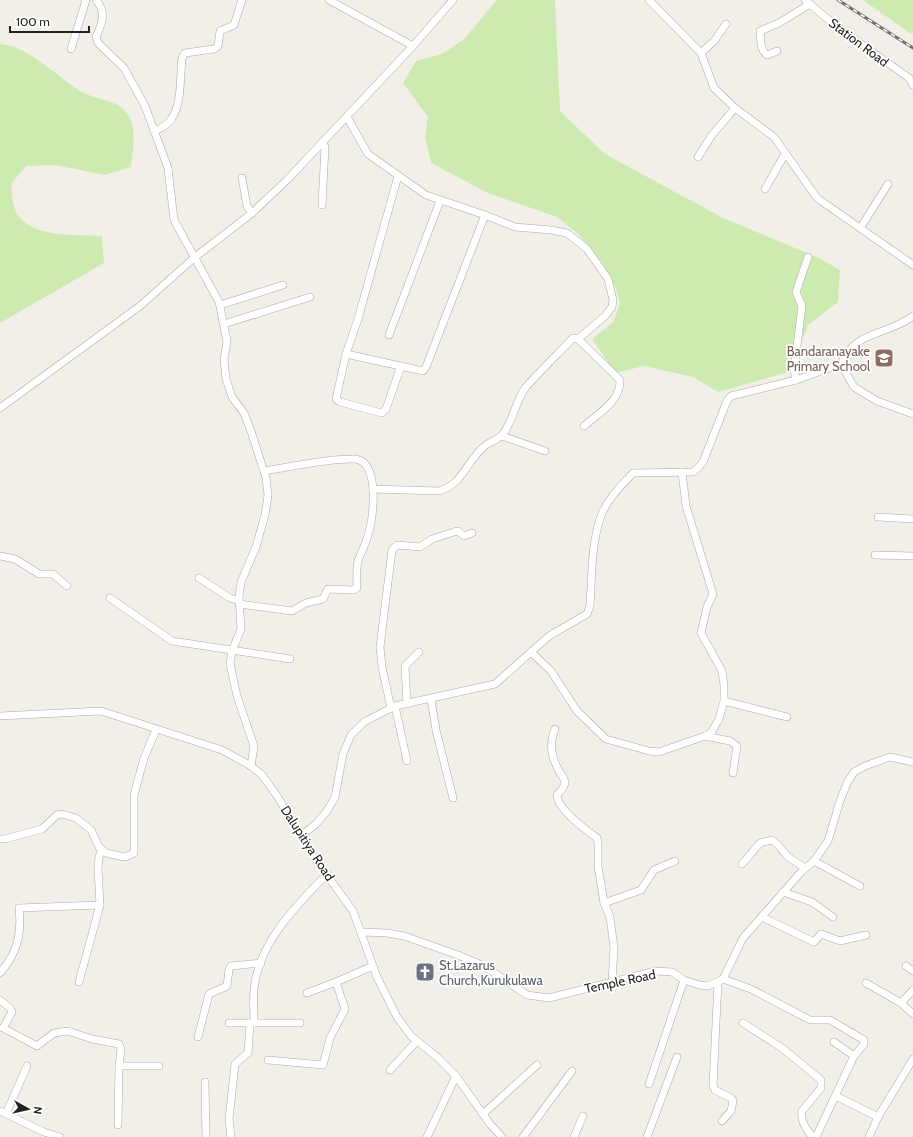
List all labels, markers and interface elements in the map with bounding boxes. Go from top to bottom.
scale bar [10,8,89,34]
text: 100 m [16,14,50,29]
street label: Station Road [826,14,892,70]
place label: Bandaranayake Primary School [787,343,870,374]
school or university icon: Bandaranayake Primary School [873,347,895,369]
street label: Dalupitiya Road [278,802,338,884]
place label: St.Lazarus Church,Kurukulawa [439,957,543,988]
church icon: St.Lazarus Church,Kurukulawa [414,961,436,983]
street label: Temple Road [583,966,657,996]
north arrow [8,1089,48,1129]
text: N [30,1106,45,1115]

